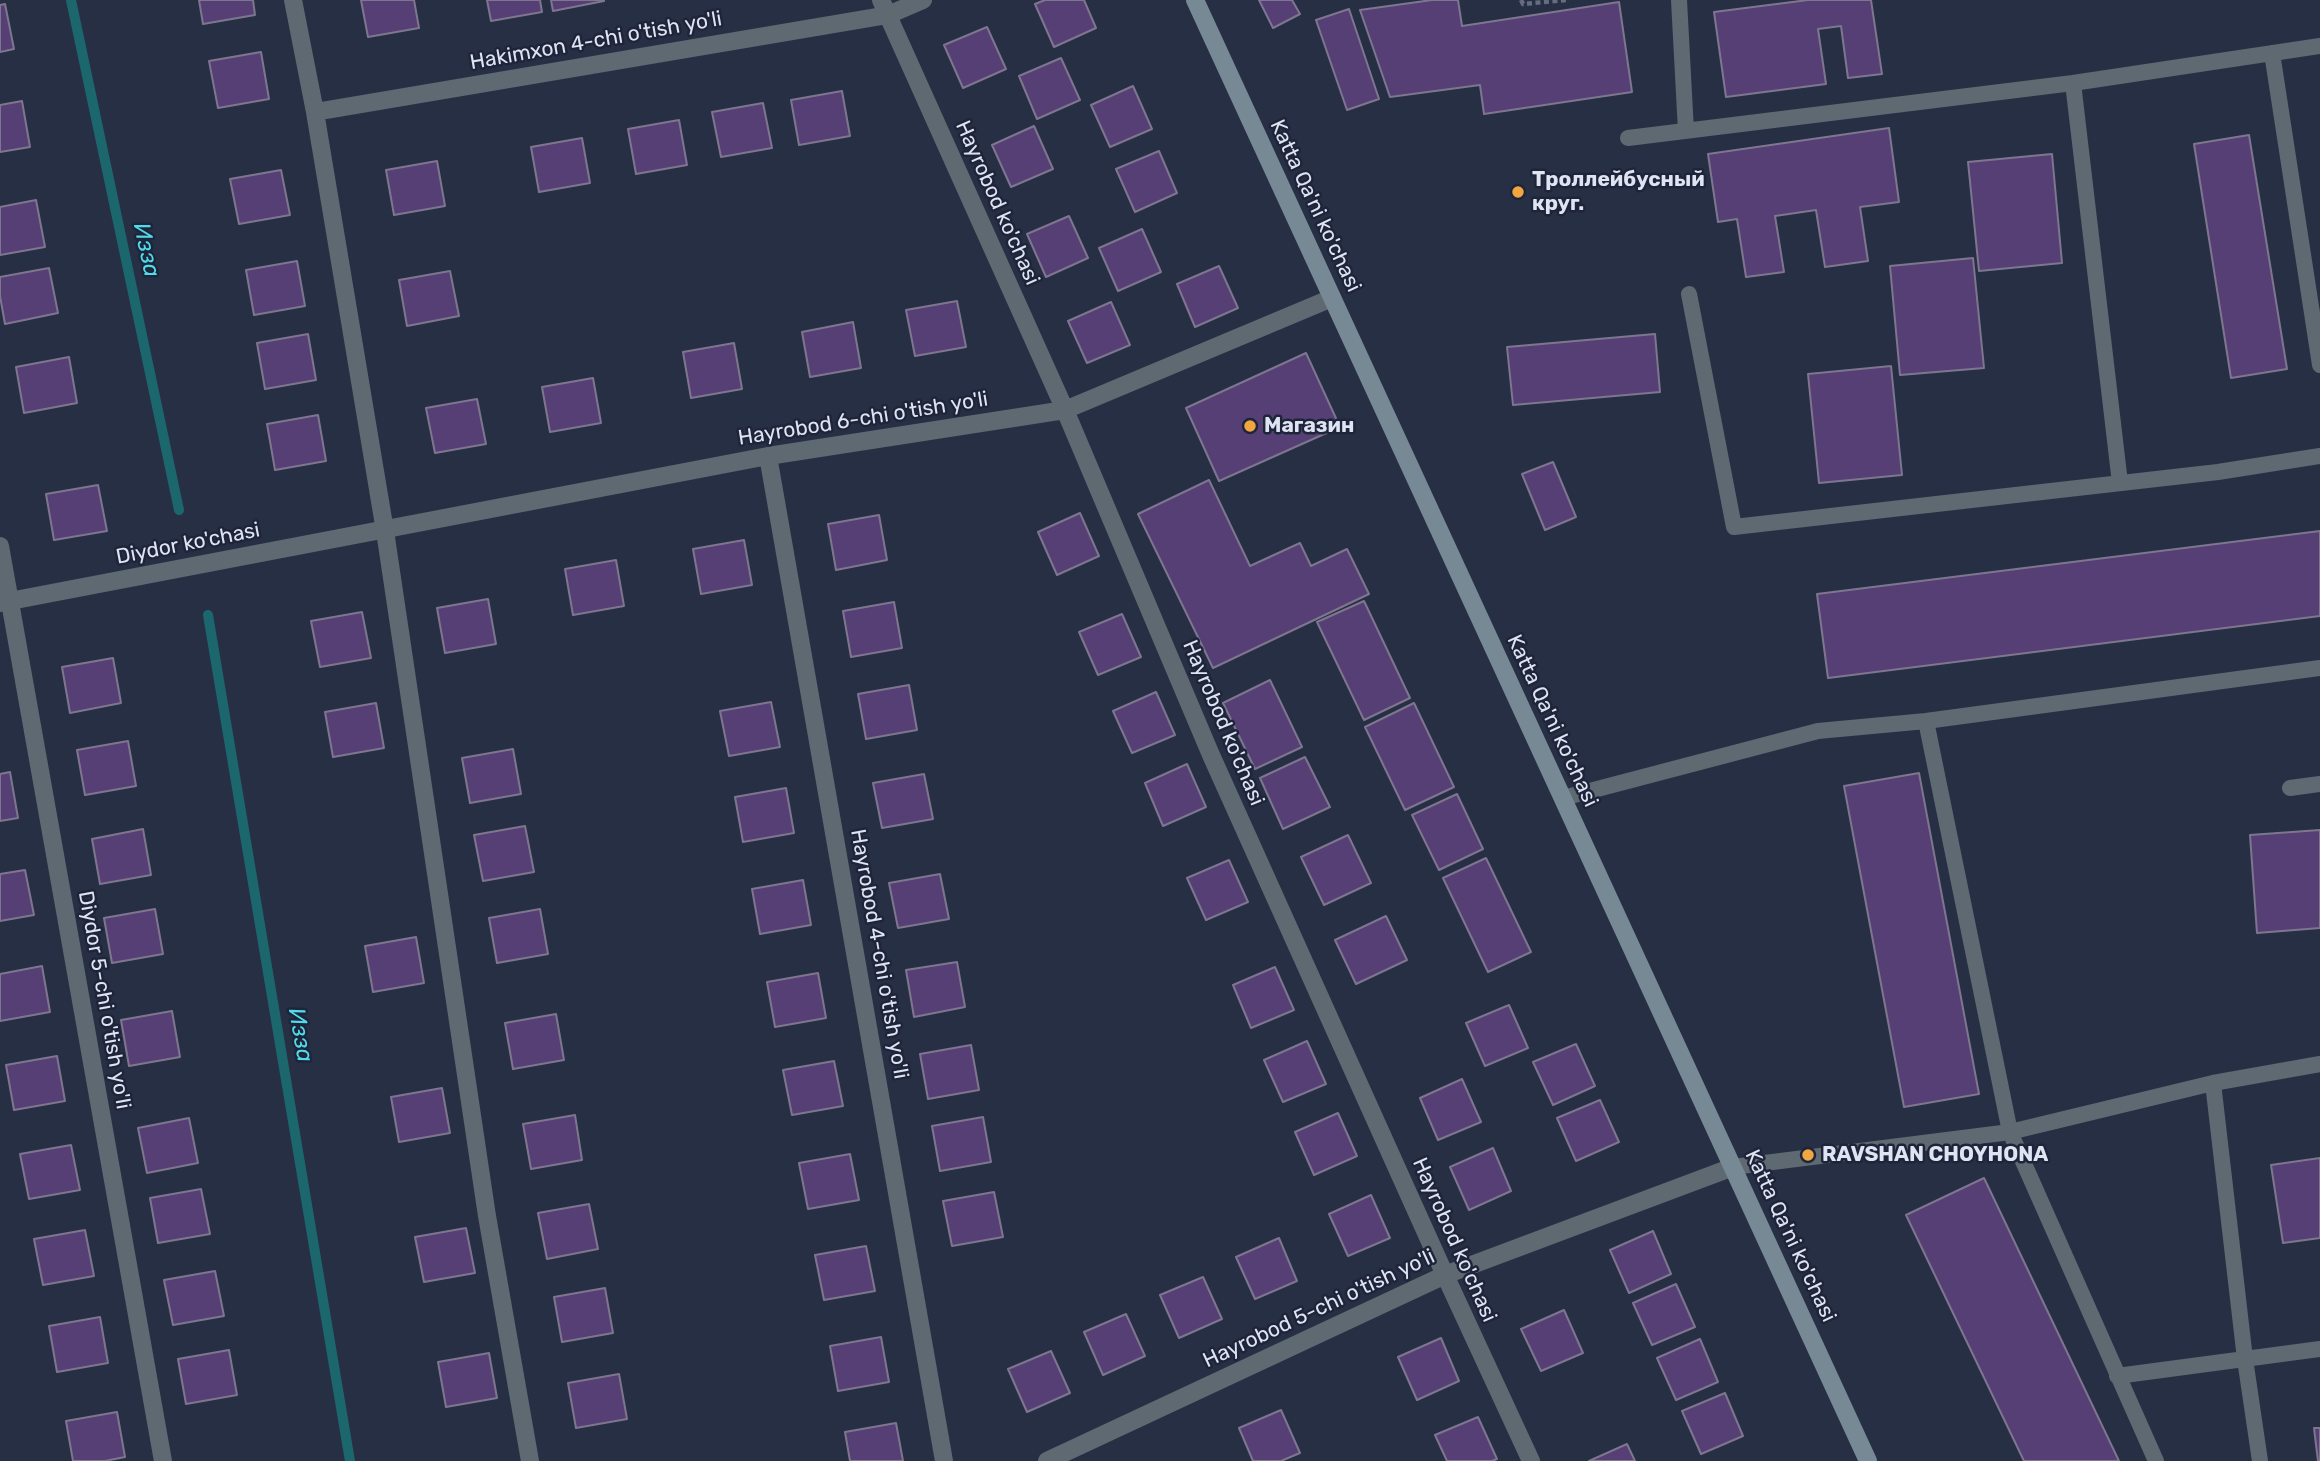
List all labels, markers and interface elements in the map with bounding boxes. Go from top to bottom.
street label: Hakimxon 4-chi o'tish yo'li [468,6,724,76]
street label: Katta Qa'ni ko'chasi [1264,116,1366,296]
street label: Hayrobod ko'chasi [949,117,1045,289]
place label: Троллейбусный круг. [1532,167,1705,217]
marker: Троллейбусный круг. [1510,184,1526,200]
water label: Изза [127,220,165,280]
street label: Hayrobod 6-chi o'tish yo'li [736,387,990,451]
place label: Магазин [1264,413,1354,439]
marker: Магазин [1242,418,1258,434]
street label: Diydor ko'chasi [114,518,262,570]
street label: Katta Qa'ni ko'chasi [1501,631,1603,811]
street label: Hayrobod ko'chasi [1177,636,1269,810]
street label: Hayrobod 4-chi o'tish yo'li [845,827,913,1081]
street label: Diydor 5-chi o'tish yo'li [72,889,136,1111]
water label: Изза [282,1006,318,1064]
place label: RAVSHAN CHOYHONA [1822,1142,2048,1168]
street label: Katta Qa'ni ko'chasi [1739,1146,1841,1326]
marker: RAVSHAN CHOYHONA [1800,1147,1816,1163]
street label: Hayrobod ko'chasi [1406,1154,1502,1326]
street label: Hayrobod 5-chi o'tish yo'li [1199,1244,1439,1374]

